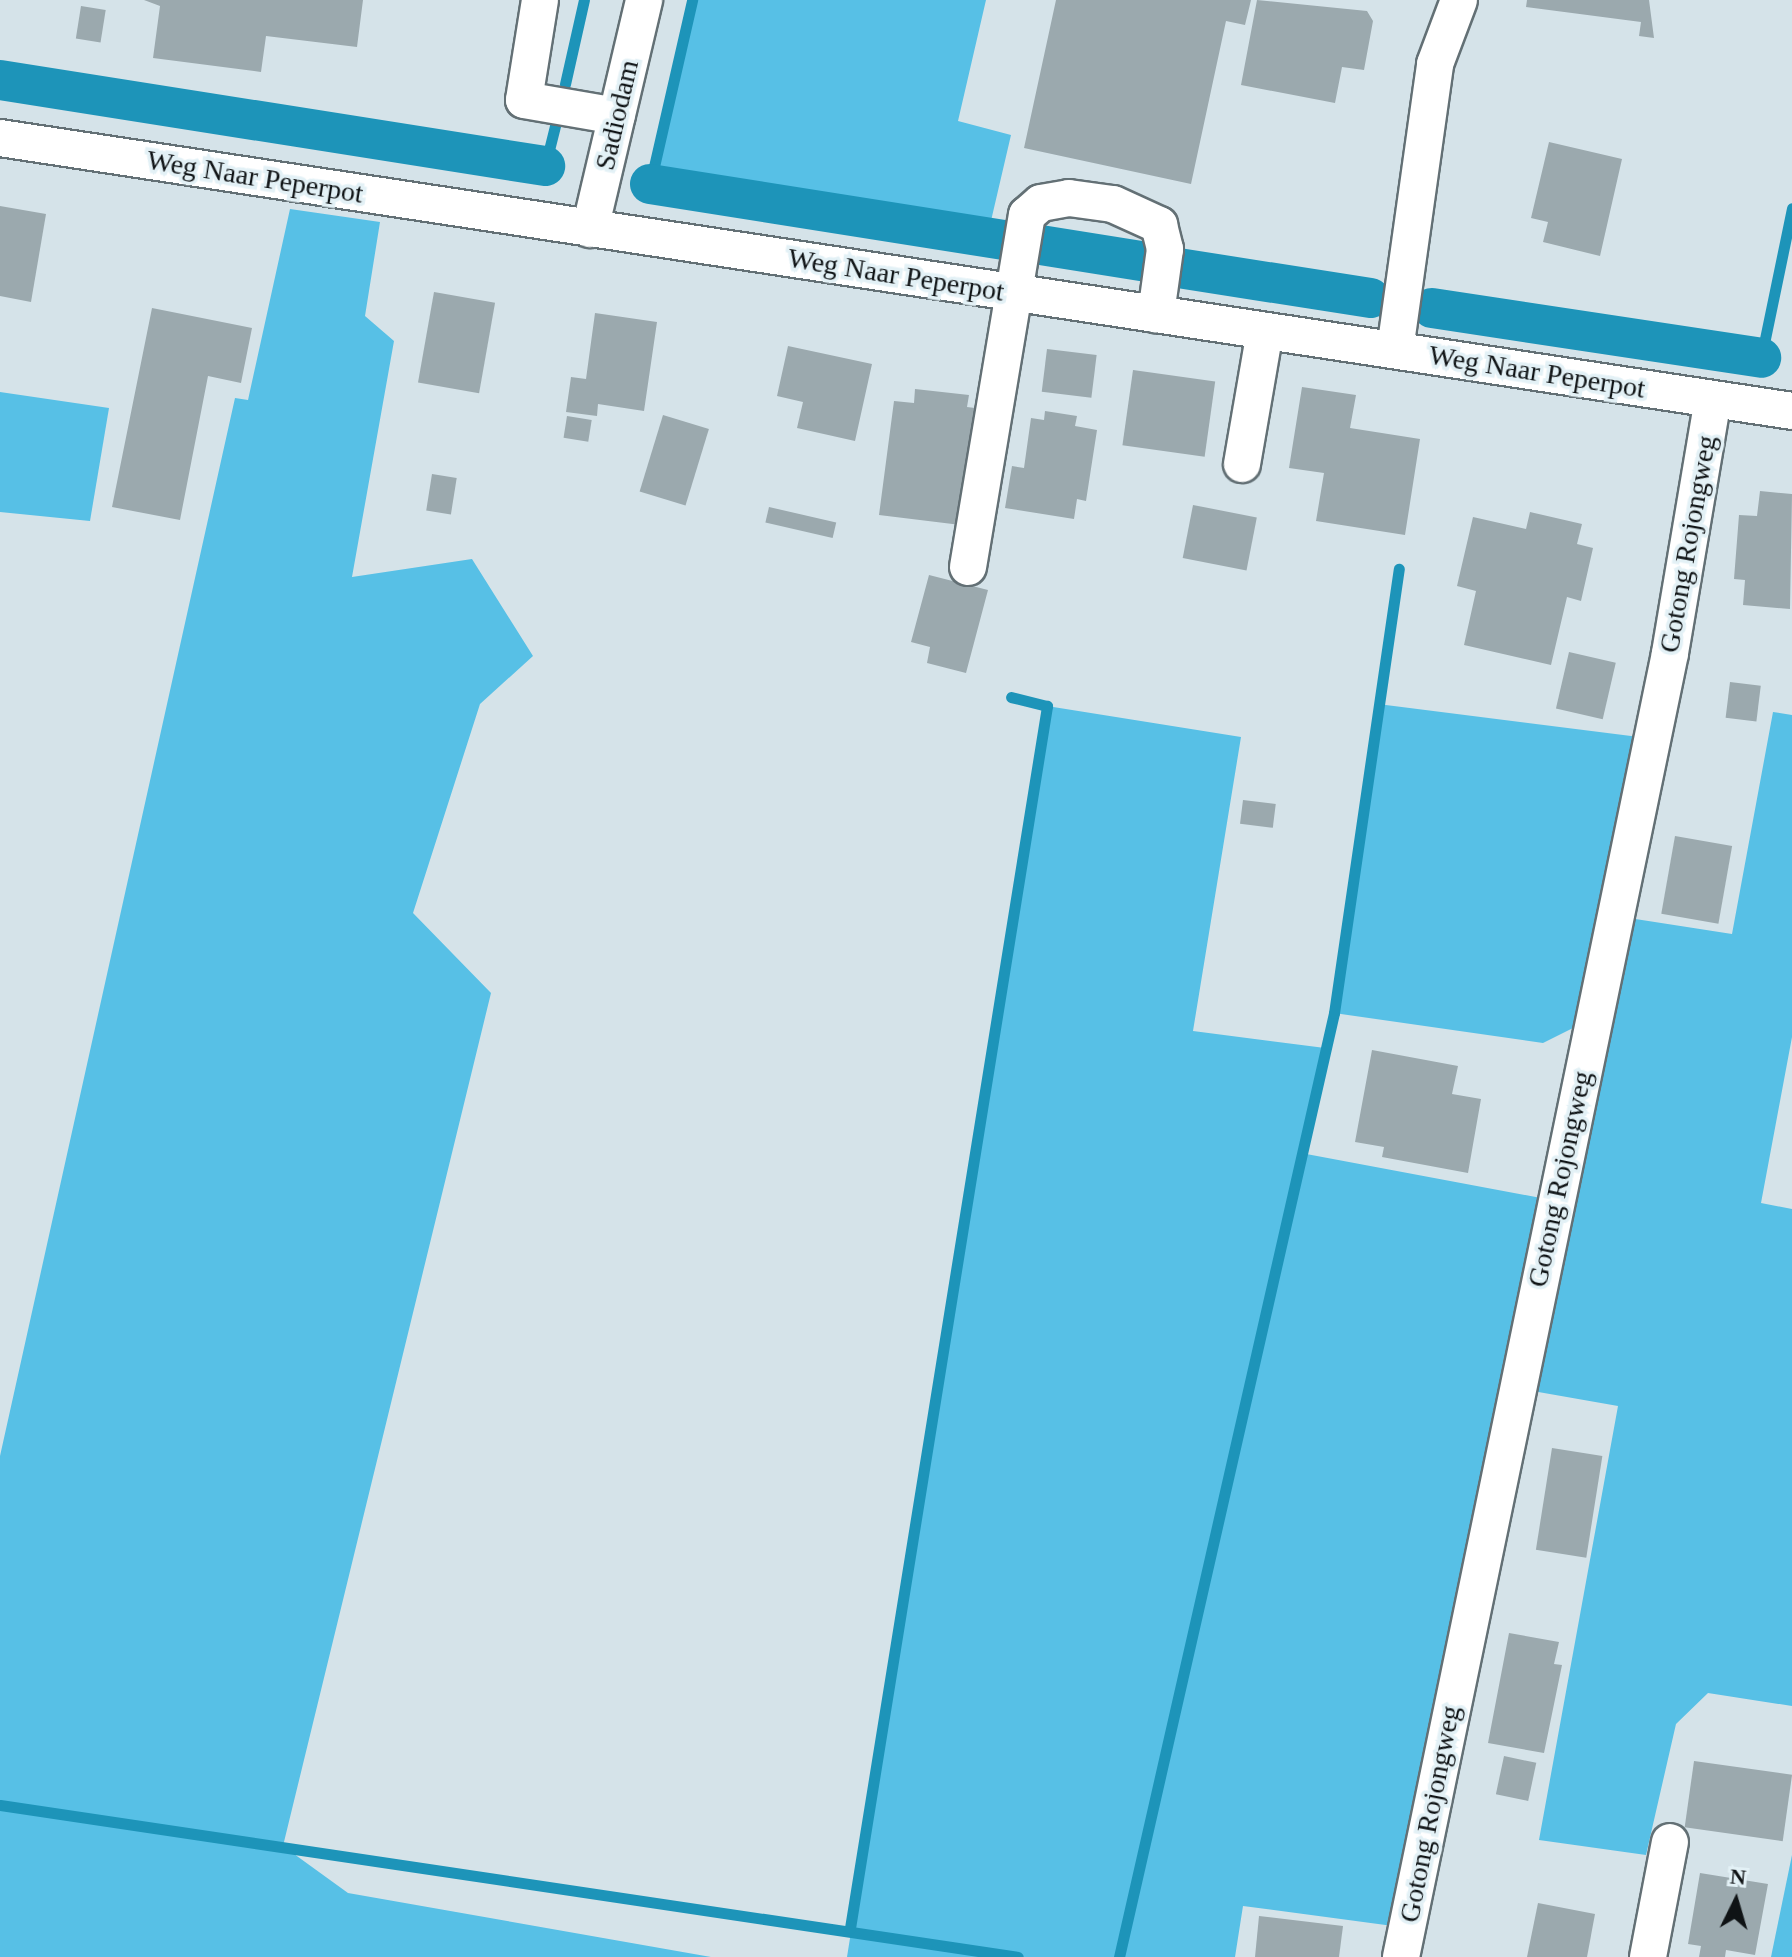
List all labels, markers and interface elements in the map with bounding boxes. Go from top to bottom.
street label: Sadiodam [588,57,646,173]
street label: Weg Naar Peperpot [144,143,366,211]
street label: Weg Naar Peperpot [785,241,1007,309]
street label: Weg Naar Peperpot [1426,338,1648,406]
street label: Gotong Rojongweg [1652,433,1724,655]
street label: Gotong Rojongweg [1521,1068,1599,1290]
street label: Gotong Rojongweg [1393,1703,1467,1925]
north arrow [1696,1861,1776,1941]
text: N [1729,1863,1747,1890]

